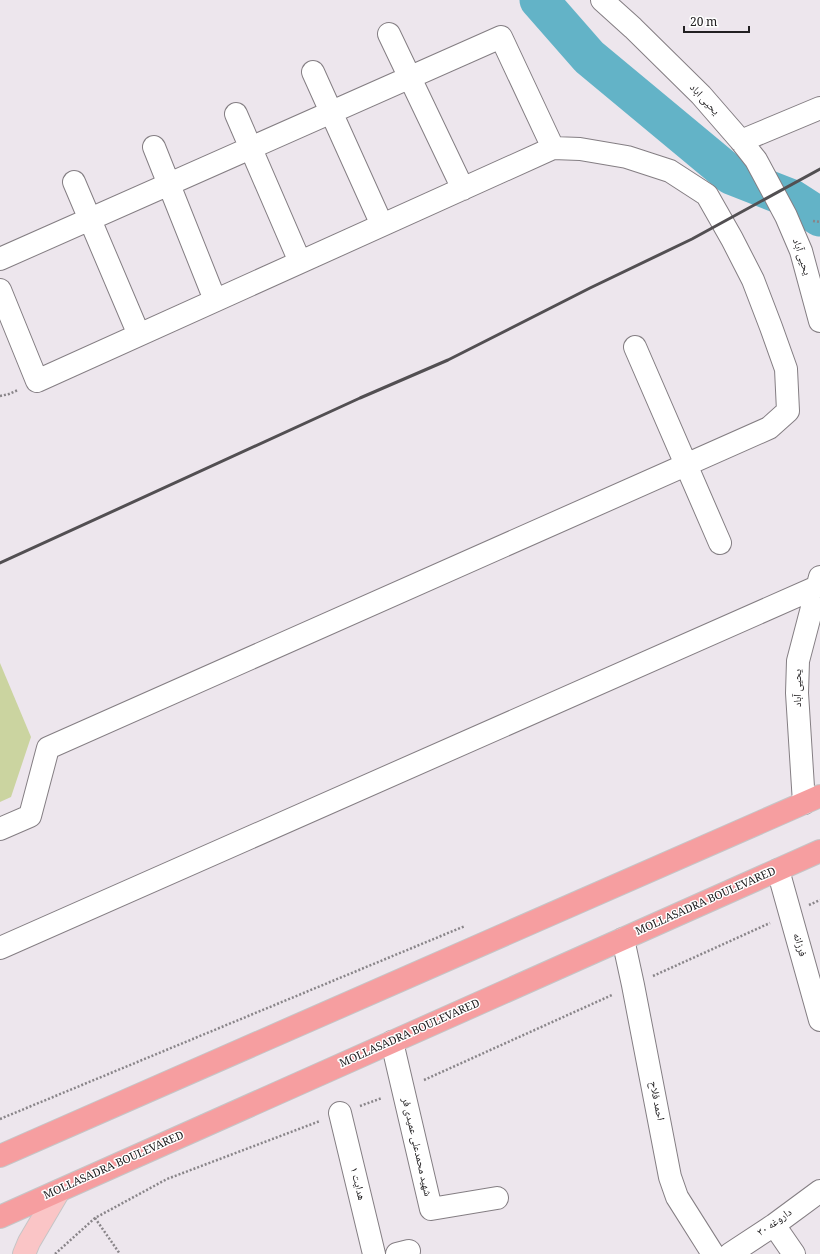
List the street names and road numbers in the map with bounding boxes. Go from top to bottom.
street label: یحیی اباد [684,80,724,121]
street label: یحیی آباد [786,236,816,279]
street label: یحیی آباد [789,668,808,707]
street label: MOLLASADRA BOULEVARED [633,862,779,942]
street label: فرزانه [787,931,812,959]
street label: MOLLASADRA BOULEVARED [337,994,483,1074]
street label: احمد فلاح [643,1079,669,1123]
street label: شهید محمدعلی عمیدی فر [395,1095,437,1198]
street label: MOLLASADRA BOULEVARED [41,1126,187,1206]
street label: هدایت ۱ [344,1165,370,1203]
street label: داروغه ۳۰ [753,1204,797,1242]

